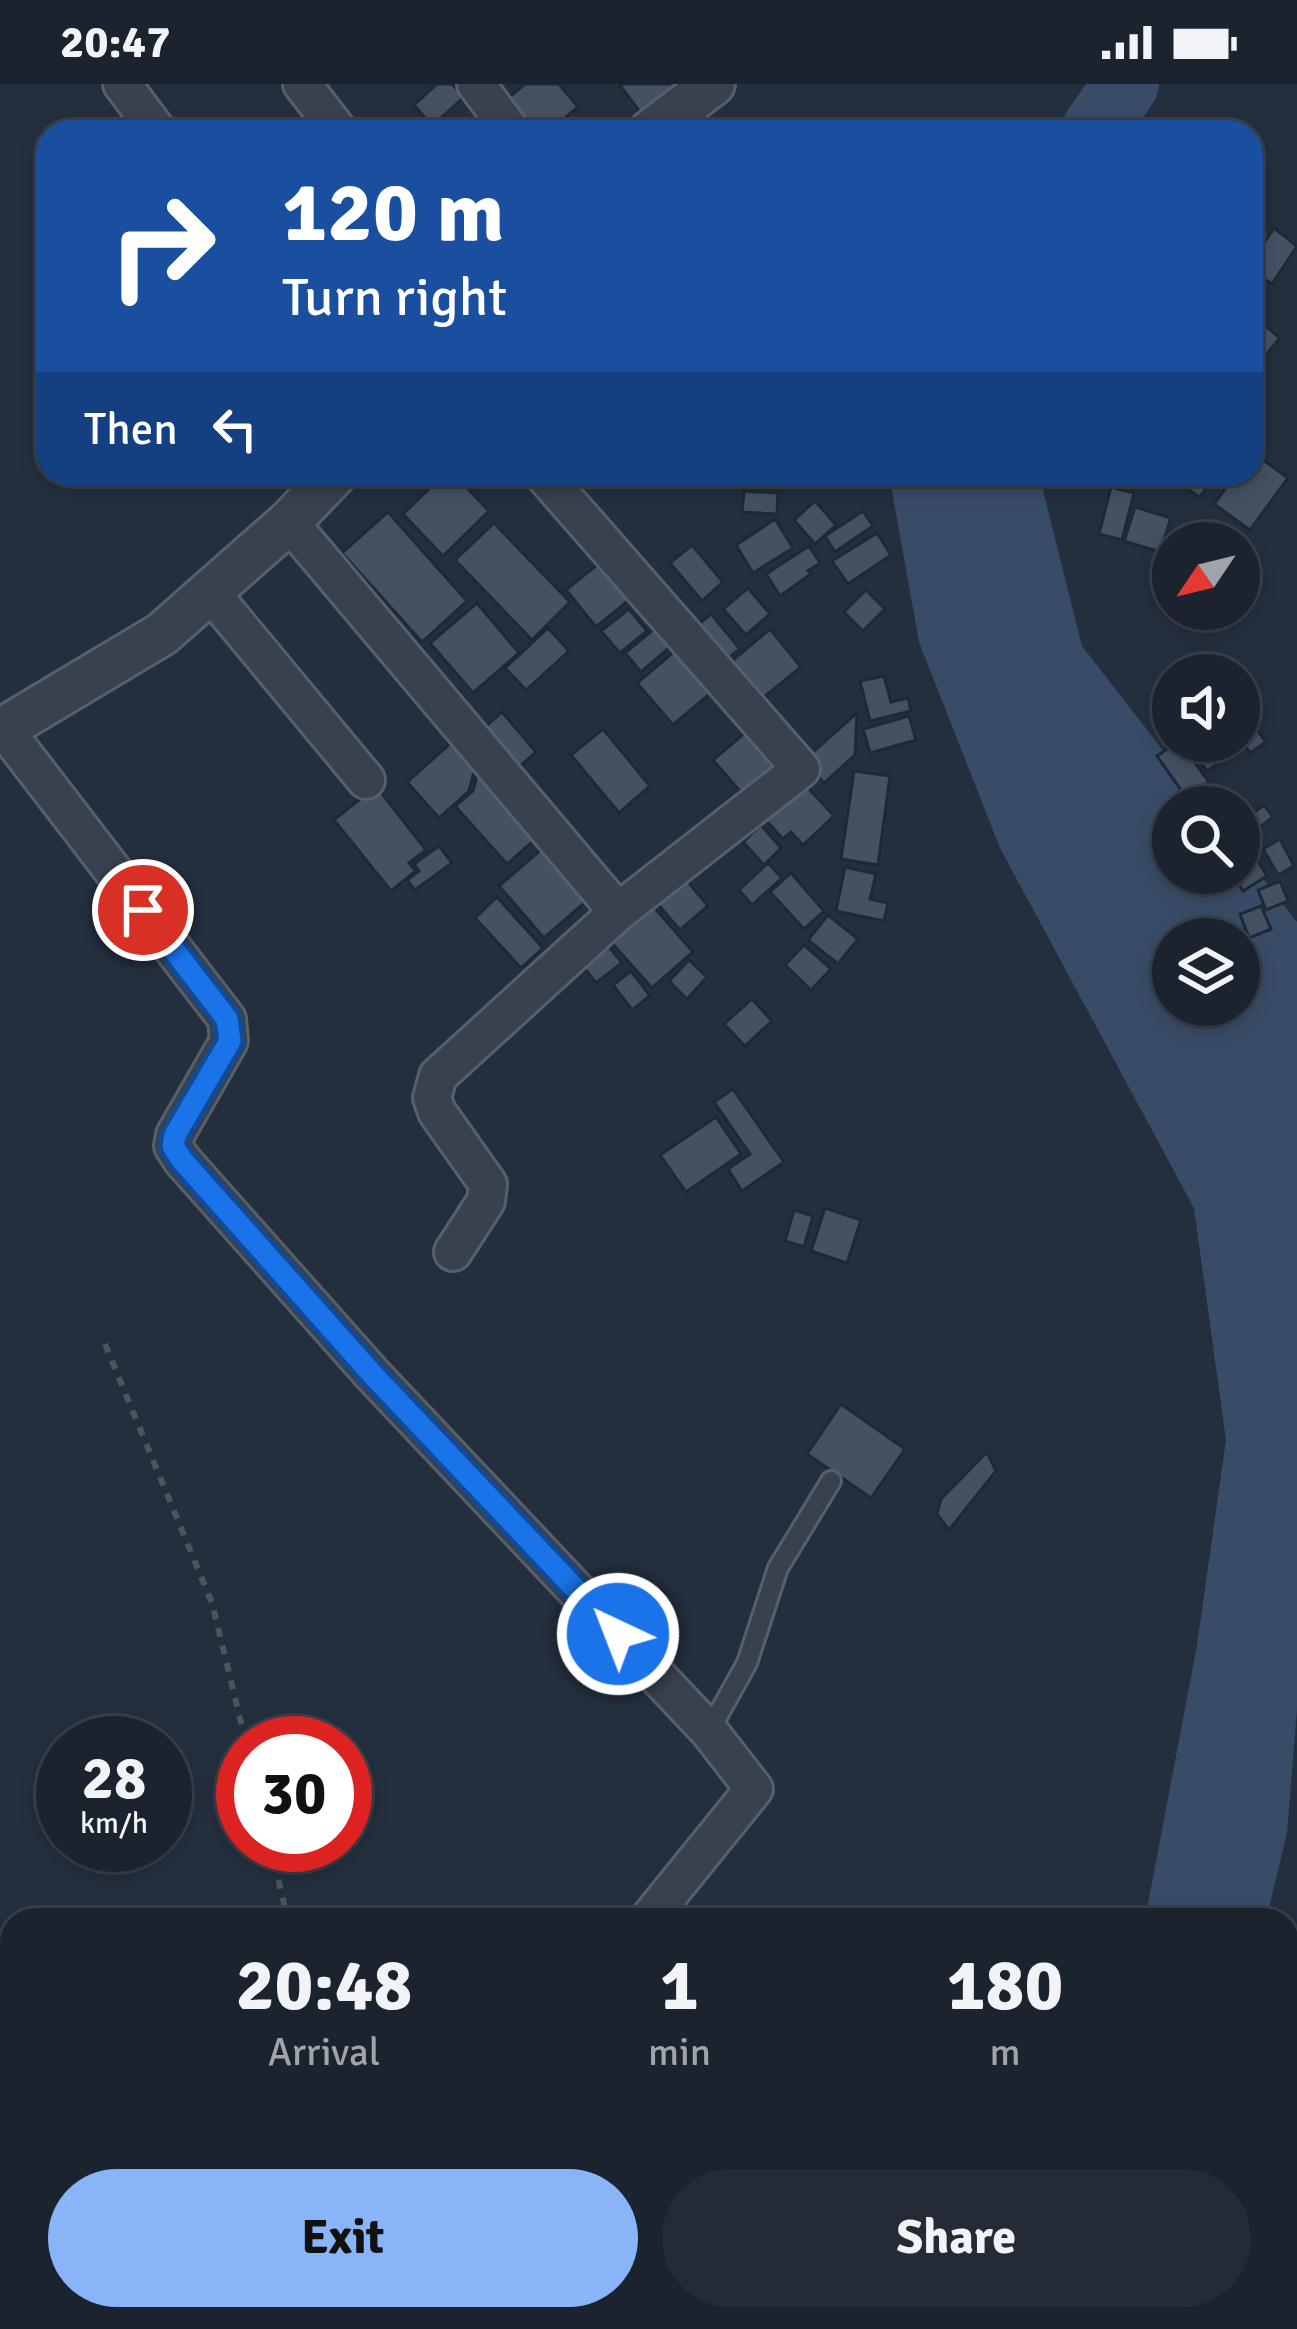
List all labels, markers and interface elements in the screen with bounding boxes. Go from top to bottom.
text: 20:47 [60,15,170,70]
text: 120 m [282,161,504,265]
icon: right [84,168,240,324]
text: Turn right [282,264,507,331]
icon: left [202,396,268,462]
text: Then [84,402,178,457]
north arrow [1152,522,1260,630]
map controls [1152,522,1260,1026]
button: sound [1152,654,1260,762]
button: search [1152,786,1260,894]
pin [92,859,194,961]
icon: arrive [110,877,176,943]
button: layers [1152,918,1260,1026]
position arrow [555,1571,681,1697]
speed limit sign: 30 [216,1716,372,1872]
text: 28 [82,1742,146,1816]
text: km/h [80,1805,148,1842]
text: 20:48 [236,1941,412,2030]
text: 1 [660,1941,699,2030]
text: 180 [947,1941,1063,2030]
text: Arrival [268,2028,380,2076]
text: min [648,2028,711,2076]
text: m [989,2028,1021,2076]
button: Exit [48,2169,638,2307]
button: Share [662,2169,1251,2307]

